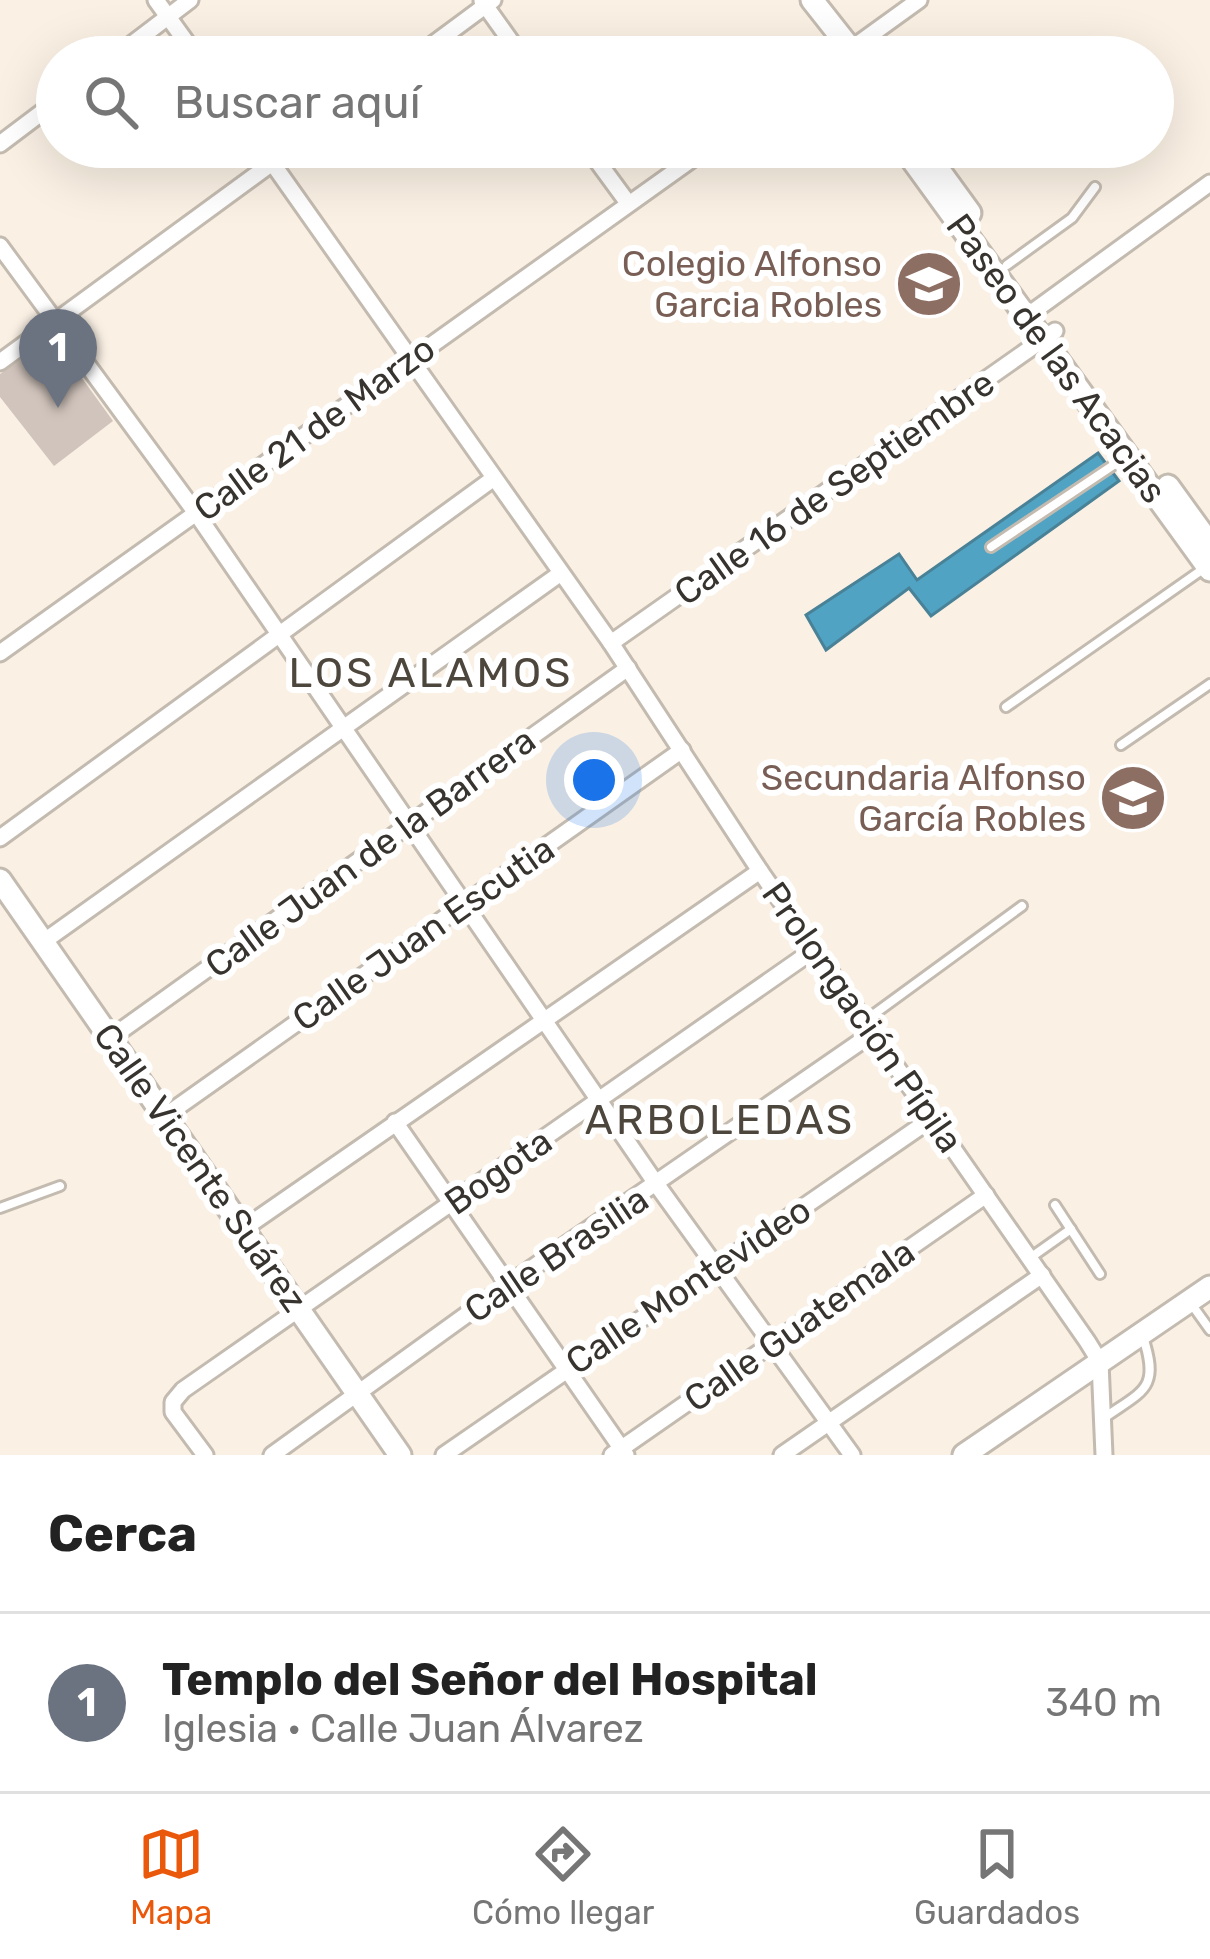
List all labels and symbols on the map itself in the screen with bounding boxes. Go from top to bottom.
street label: Paseo de las Acacias [937,206,1176,511]
place label: Colegio Alfonso Garcia Robles [622,242,882,326]
school or university icon: Colegio Alfonso Garcia Robles [894,249,964,319]
pin: 1 [19,309,97,408]
street label: Calle 21 de Marzo [186,327,443,530]
street label: Calle 16 de Septiembre [666,361,1002,614]
district label: LOS ALAMOS [289,648,573,698]
street label: Calle Juan de la Barrera [197,718,544,987]
your location [564,750,624,810]
place label: Secundaria Alfonso García Robles [761,756,1086,840]
school or university icon: Secundaria Alfonso García Robles [1098,763,1168,833]
street label: Calle Juan Escutia [284,827,562,1040]
street label: Prolongación Pípila [753,874,972,1161]
street label: Calle Vicente Suárez [85,1015,316,1320]
district label: ARBOLEDAS [585,1095,855,1145]
street label: Bogota [437,1119,560,1224]
street label: Calle Brasilia [456,1177,656,1332]
street label: Calle Montevideo [558,1188,819,1383]
street label: Calle Guatemala [676,1230,923,1421]

